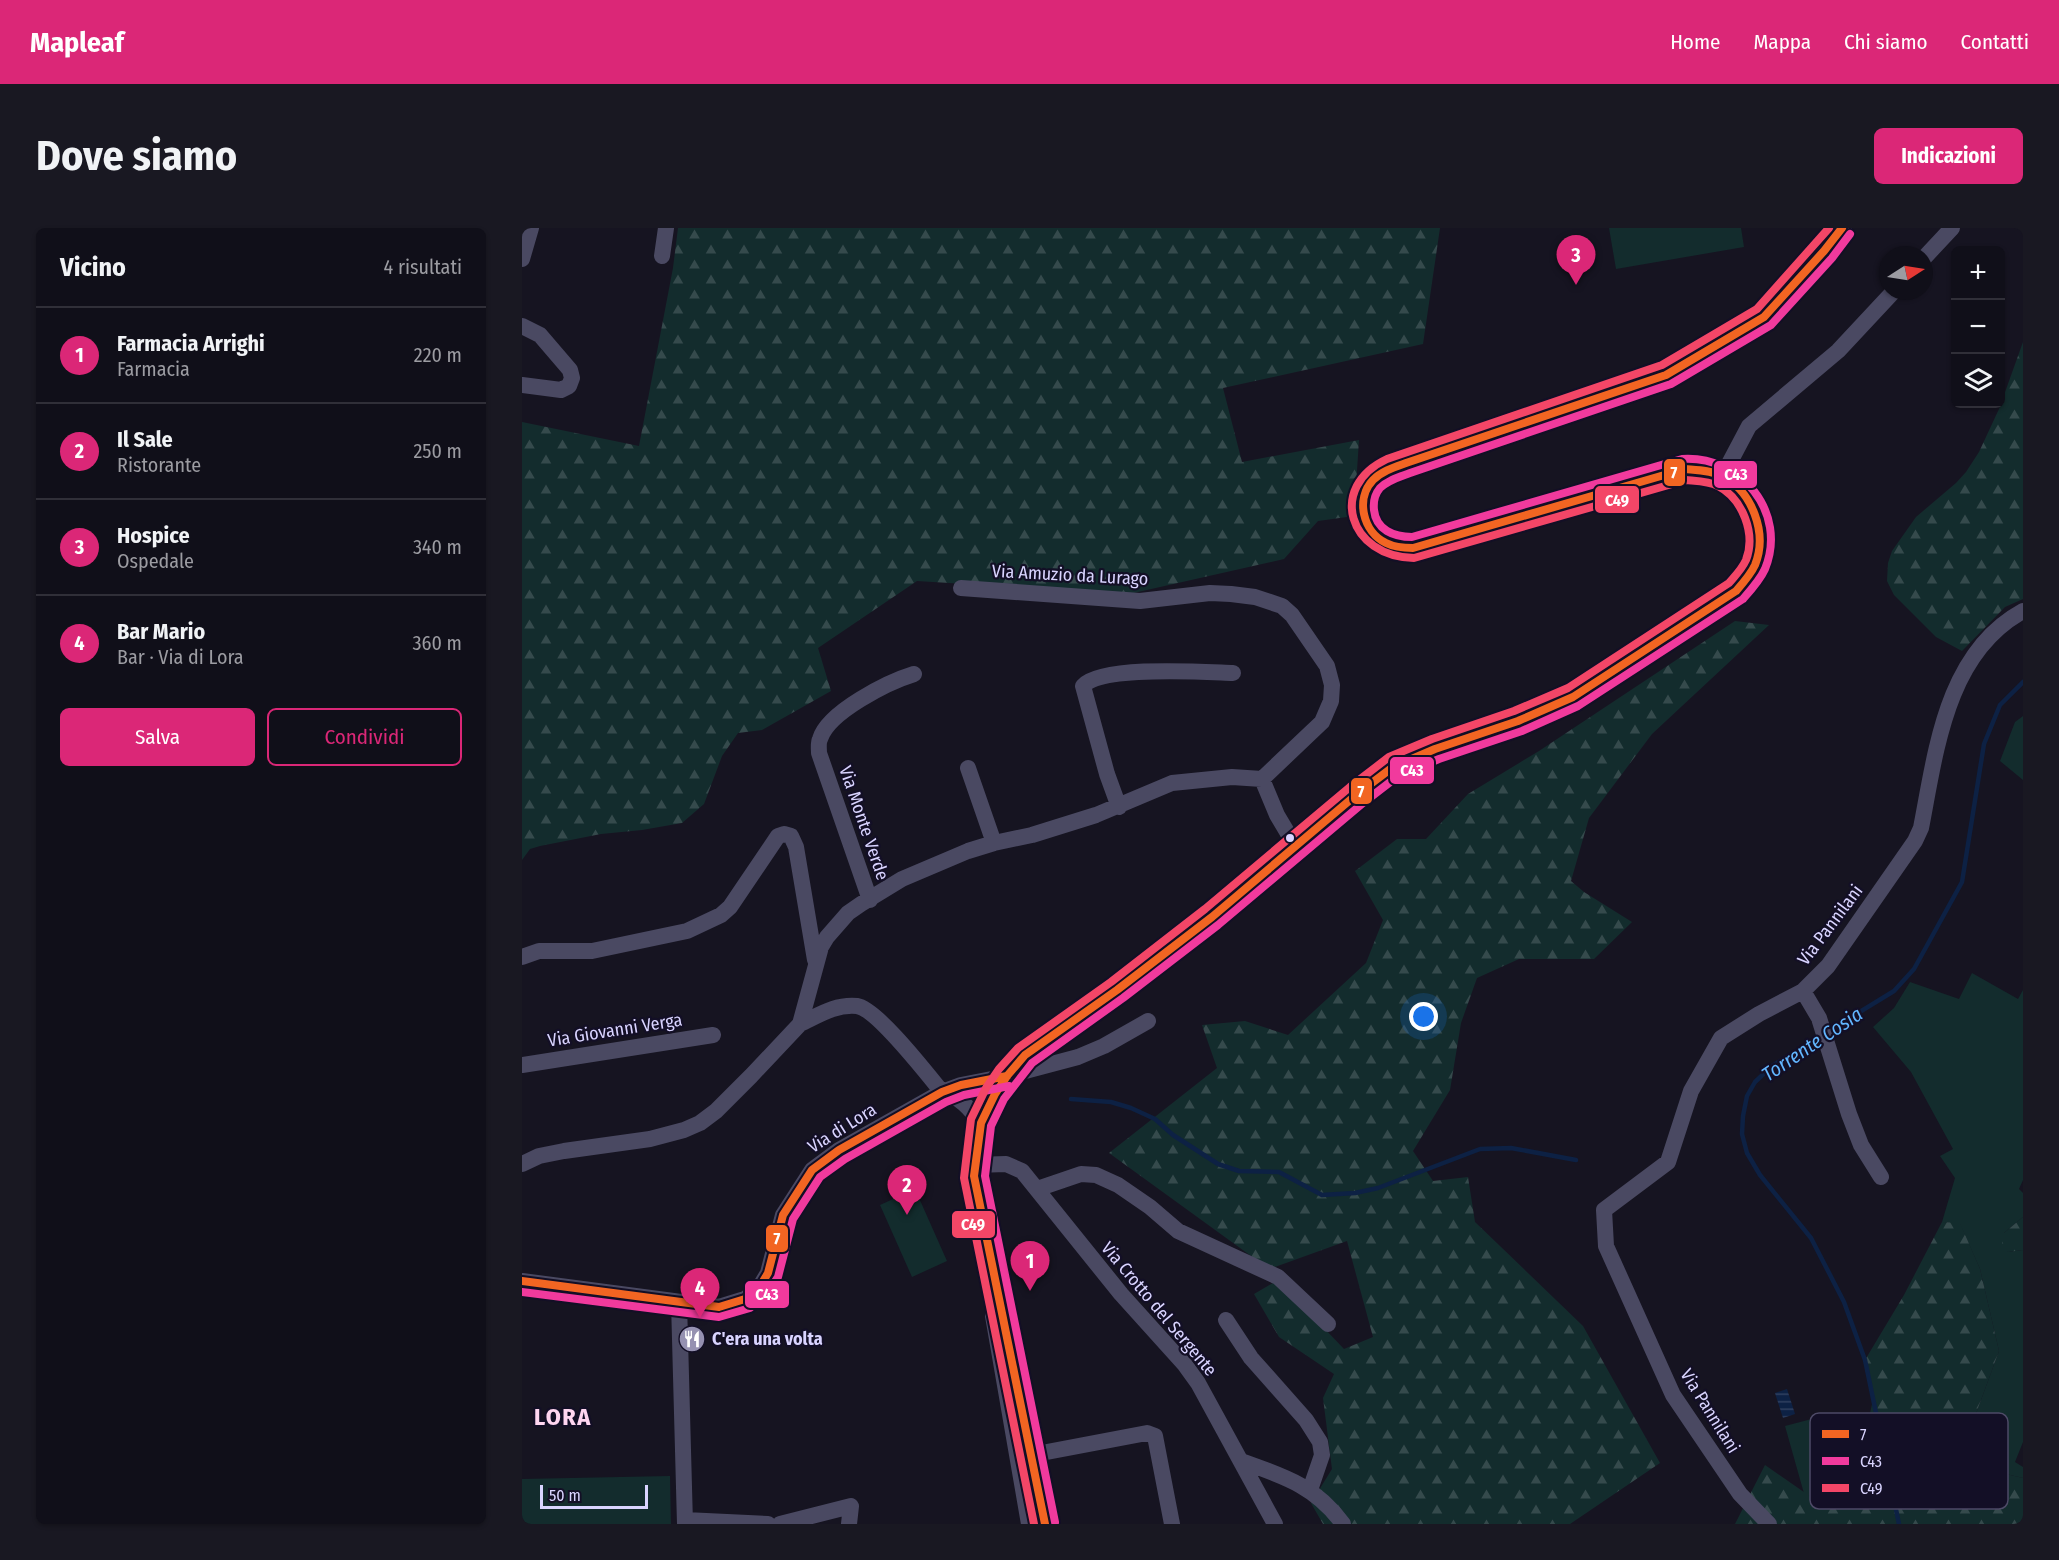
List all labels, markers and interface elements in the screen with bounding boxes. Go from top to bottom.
text: Mapleaf [30,26,124,59]
text: Home [1670,29,1720,55]
text: Mappa [1753,29,1811,55]
text: Chi siamo [1844,29,1928,55]
text: Contatti [1961,29,2029,55]
button: Indicazioni [1874,128,2023,184]
text: Dove siamo [36,131,237,181]
pin: 3 [1556,236,1596,285]
north arrow [1879,246,1933,300]
map controls [1951,246,2005,408]
button: + [1951,246,2005,300]
text: Vicino [60,252,126,283]
text: 4 risultati [384,255,462,279]
button: − [1951,300,2005,354]
text: Farmacia Arrighi [117,330,265,357]
text: 1 [75,343,84,367]
text: 220 m [414,343,462,367]
button: layers [1951,354,2005,408]
text: Farmacia [117,357,190,381]
text: Il Sale [117,426,173,453]
text: 2 [75,439,84,463]
text: 250 m [414,439,462,463]
text: Ristorante [117,453,201,477]
line badge: 7 [1663,458,1686,487]
line badge: C43 [1713,460,1758,489]
text: 7 [1671,463,1678,482]
text: C43 [1724,465,1748,484]
line badge: C49 [1594,485,1640,514]
text: C49 [1605,491,1629,510]
text: Hospice [117,522,190,549]
text: 3 [75,535,84,559]
text: 340 m [413,535,462,559]
text: Ospedale [117,549,194,573]
street label: Via Amuzio da Lurago [991,560,1149,590]
text: Bar Mario [117,618,205,645]
text: 4 [74,631,85,655]
text: 360 m [413,631,462,655]
text: Bar · Via di Lora [117,645,244,669]
button: Salva [60,708,255,766]
button: Condividi [267,708,462,766]
line badge: C43 [1389,756,1435,785]
text: C43 [1400,761,1424,780]
street label: Via Monte Verde [834,763,894,883]
line badge: 7 [1350,777,1373,805]
text: 7 [1358,782,1365,801]
unlabelled marker [1284,832,1296,844]
street label: Via Pannilani [1793,880,1867,970]
your location [1409,1002,1438,1031]
water label: Torrente Cosia [1757,1002,1867,1086]
street label: Via Giovanni Verga [546,1008,684,1051]
street label: Via di Lora [804,1098,881,1158]
pin: 2 [888,1166,926,1215]
line badge: C49 [951,1210,996,1239]
text: C49 [961,1215,985,1234]
line badge: 7 [765,1224,789,1253]
text: 7 [774,1229,781,1248]
street label: Via Crotto del Sergente [1096,1237,1222,1381]
pin: 1 [1010,1242,1050,1291]
pin: 4 [680,1268,720,1318]
line badge: C43 [744,1280,790,1309]
text: C43 [755,1285,779,1304]
restaurant icon: C'era una volta [677,1324,707,1354]
place label: C'era una volta [712,1328,823,1350]
street label: Via Pannilani [1675,1365,1745,1457]
district label: LORA [534,1403,592,1431]
legend [1810,1413,2008,1509]
text: 7 [1860,1425,1867,1444]
text: C43 [1860,1452,1882,1471]
text: C49 [1860,1479,1883,1498]
scale bar [540,1482,648,1510]
text: 50 m [549,1486,581,1505]

